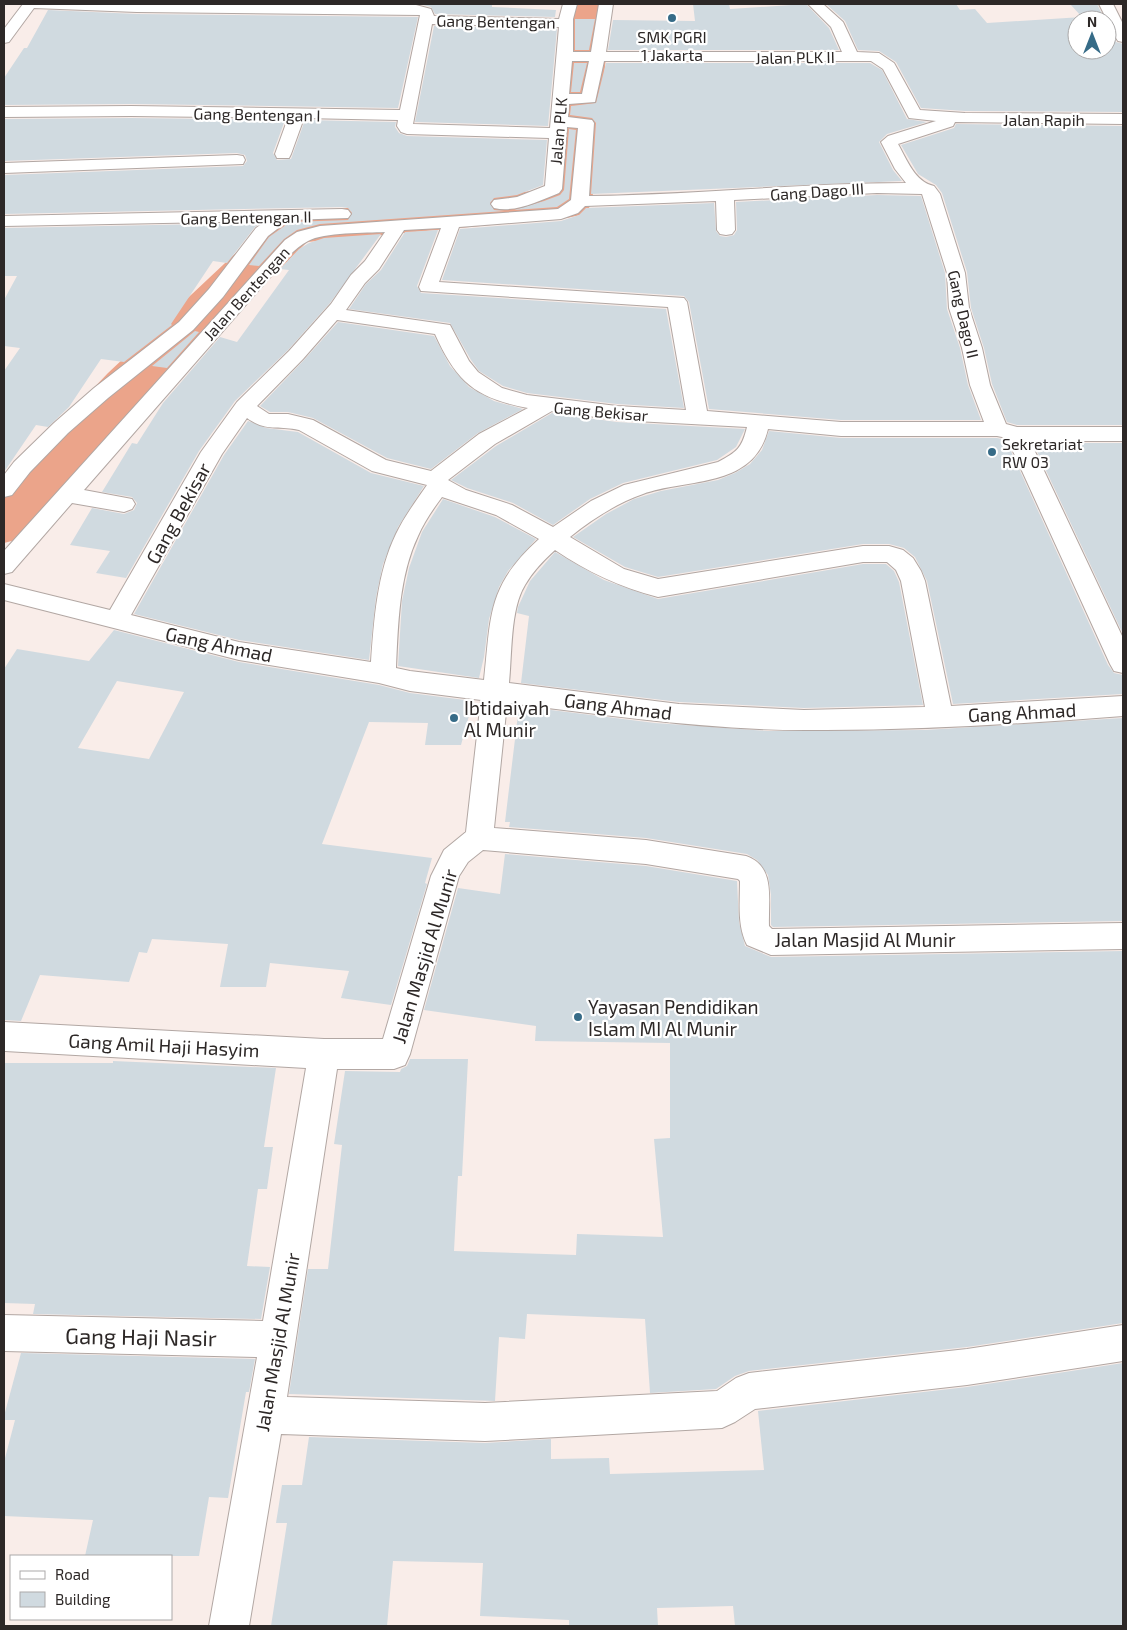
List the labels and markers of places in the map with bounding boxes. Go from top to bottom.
marker: SMK PGRI 1 Jakarta [666,12,678,24]
place label: SMK PGRI 1 Jakarta [637,27,707,64]
place label: Sekretariat RW 03 [1002,434,1083,471]
marker: Sekretariat RW 03 [986,446,998,458]
place label: Ibtidaiyah Al Munir [464,696,549,741]
marker: Ibtidaiyah Al Munir [448,712,460,724]
place label: Yayasan Pendidikan Islam MI Al Munir [588,995,759,1040]
marker: Yayasan Pendidikan Islam MI Al Munir [572,1011,584,1023]

